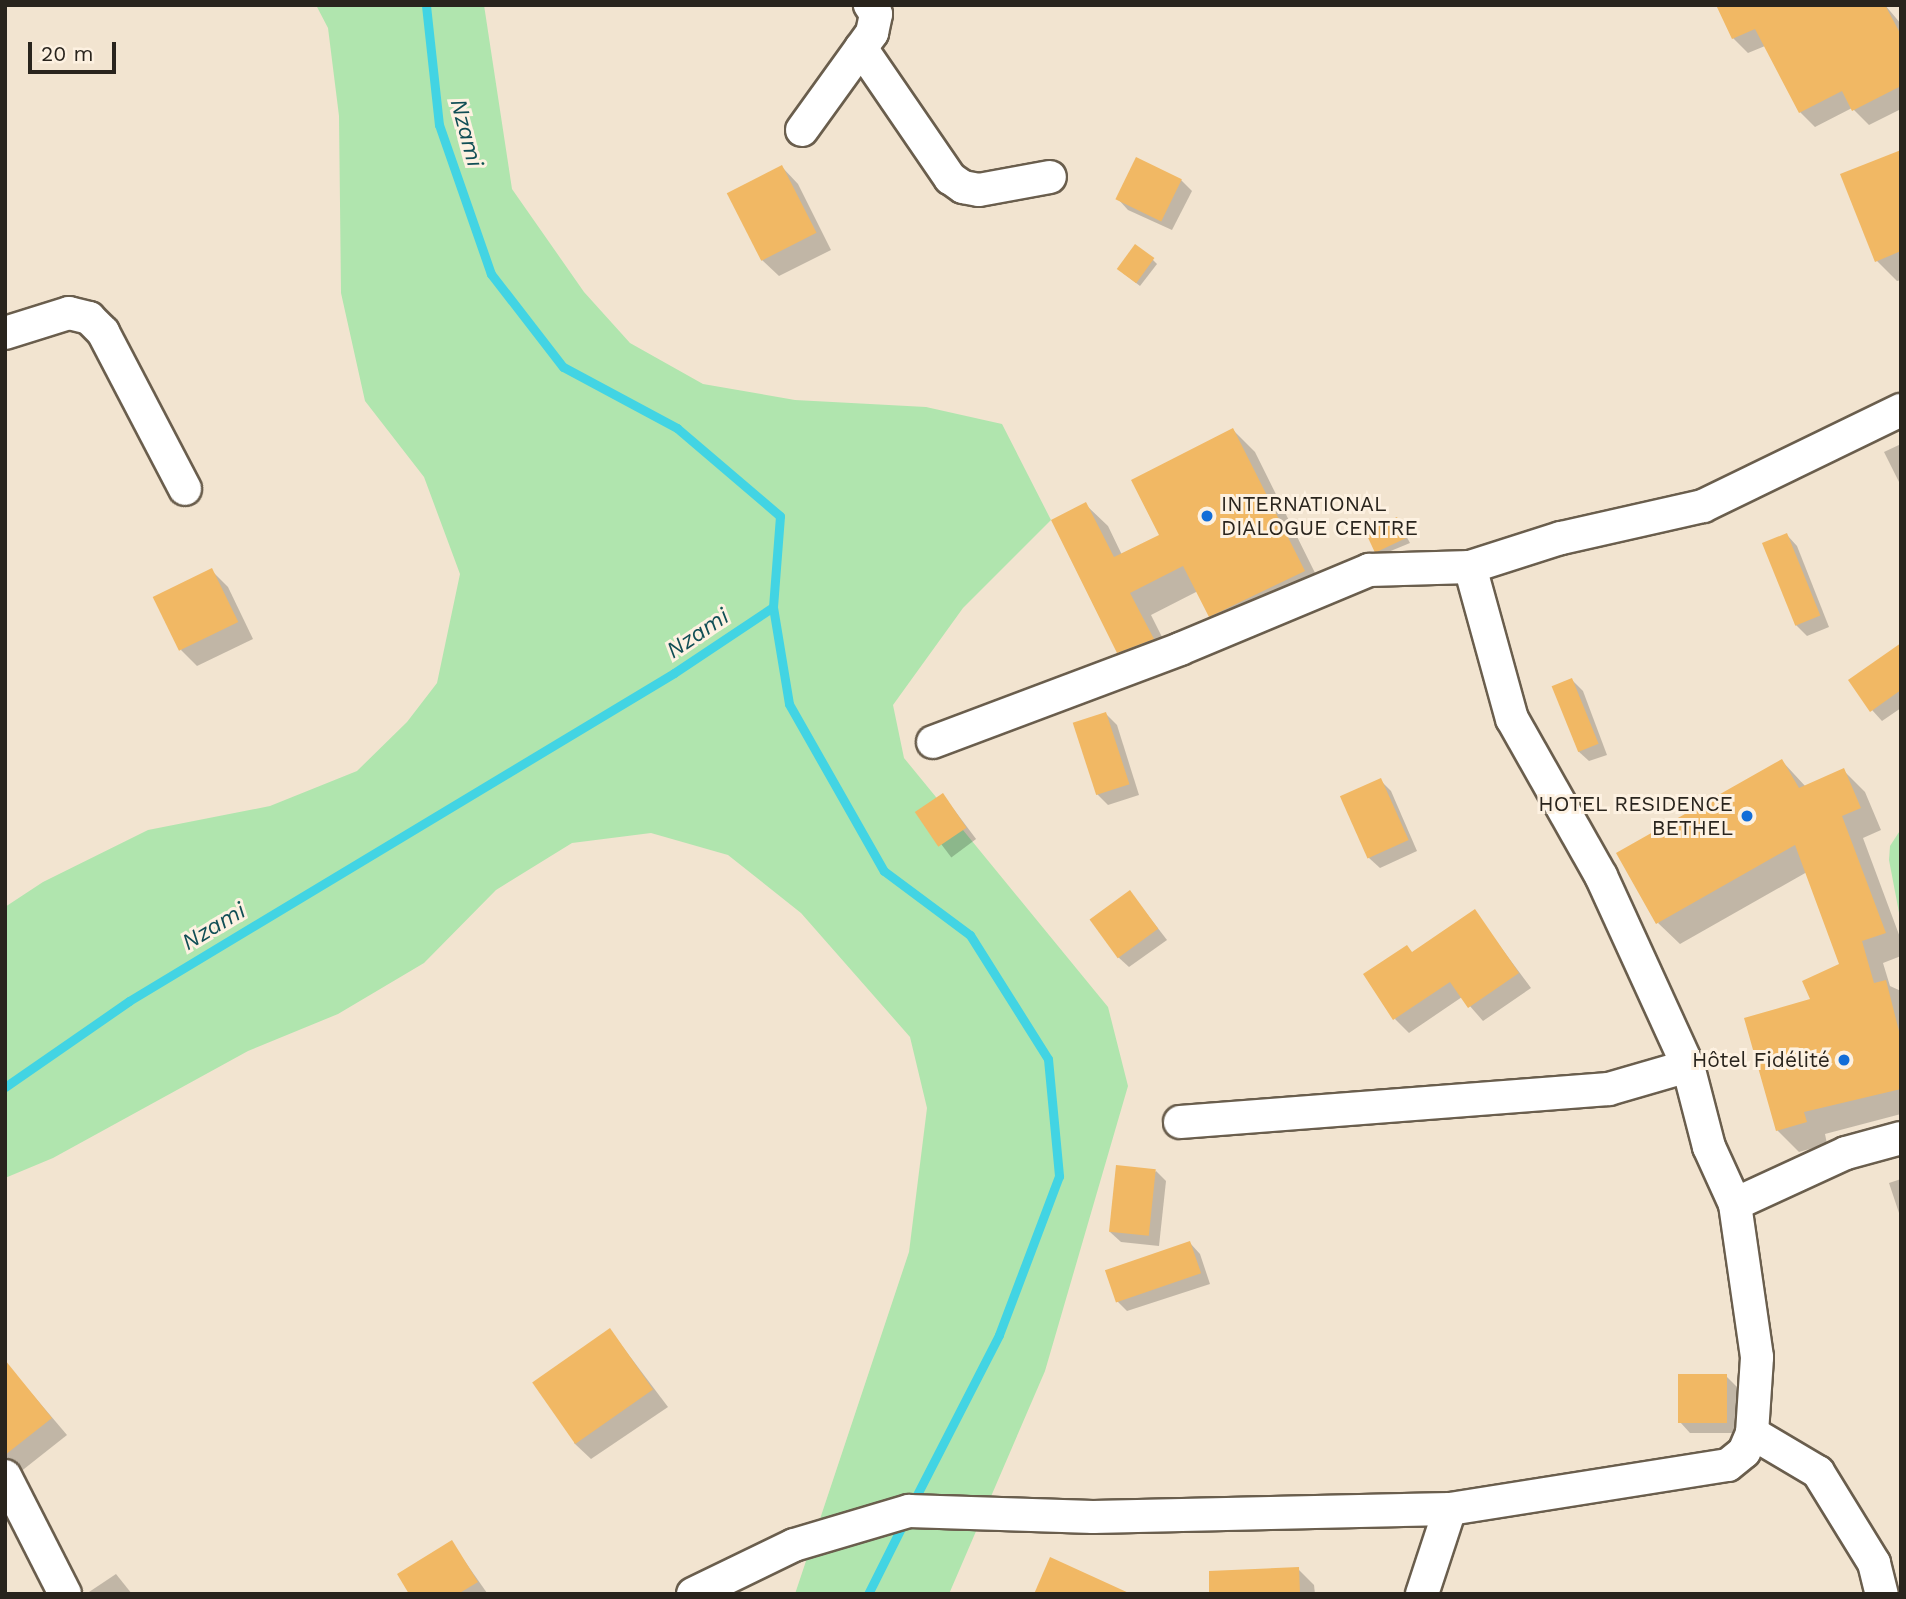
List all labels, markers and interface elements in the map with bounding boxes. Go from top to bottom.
scale bar [32,28,119,72]
text: 20 m [41,41,93,66]
water label: Nzami [444,96,488,170]
place label: INTERNATIONAL DIALOGUE CENTRE [1221,491,1418,541]
marker: INTERNATIONAL DIALOGUE CENTRE [1199,508,1215,524]
water label: Nzami [662,603,734,665]
place label: HOTEL RESIDENCE BETHEL [1538,791,1733,841]
marker: HOTEL RESIDENCE BETHEL [1739,808,1755,824]
water label: Nzami [177,897,251,957]
place label: Hôtel Fidélité [1691,1047,1830,1073]
marker: Hôtel Fidélité [1836,1052,1852,1068]

